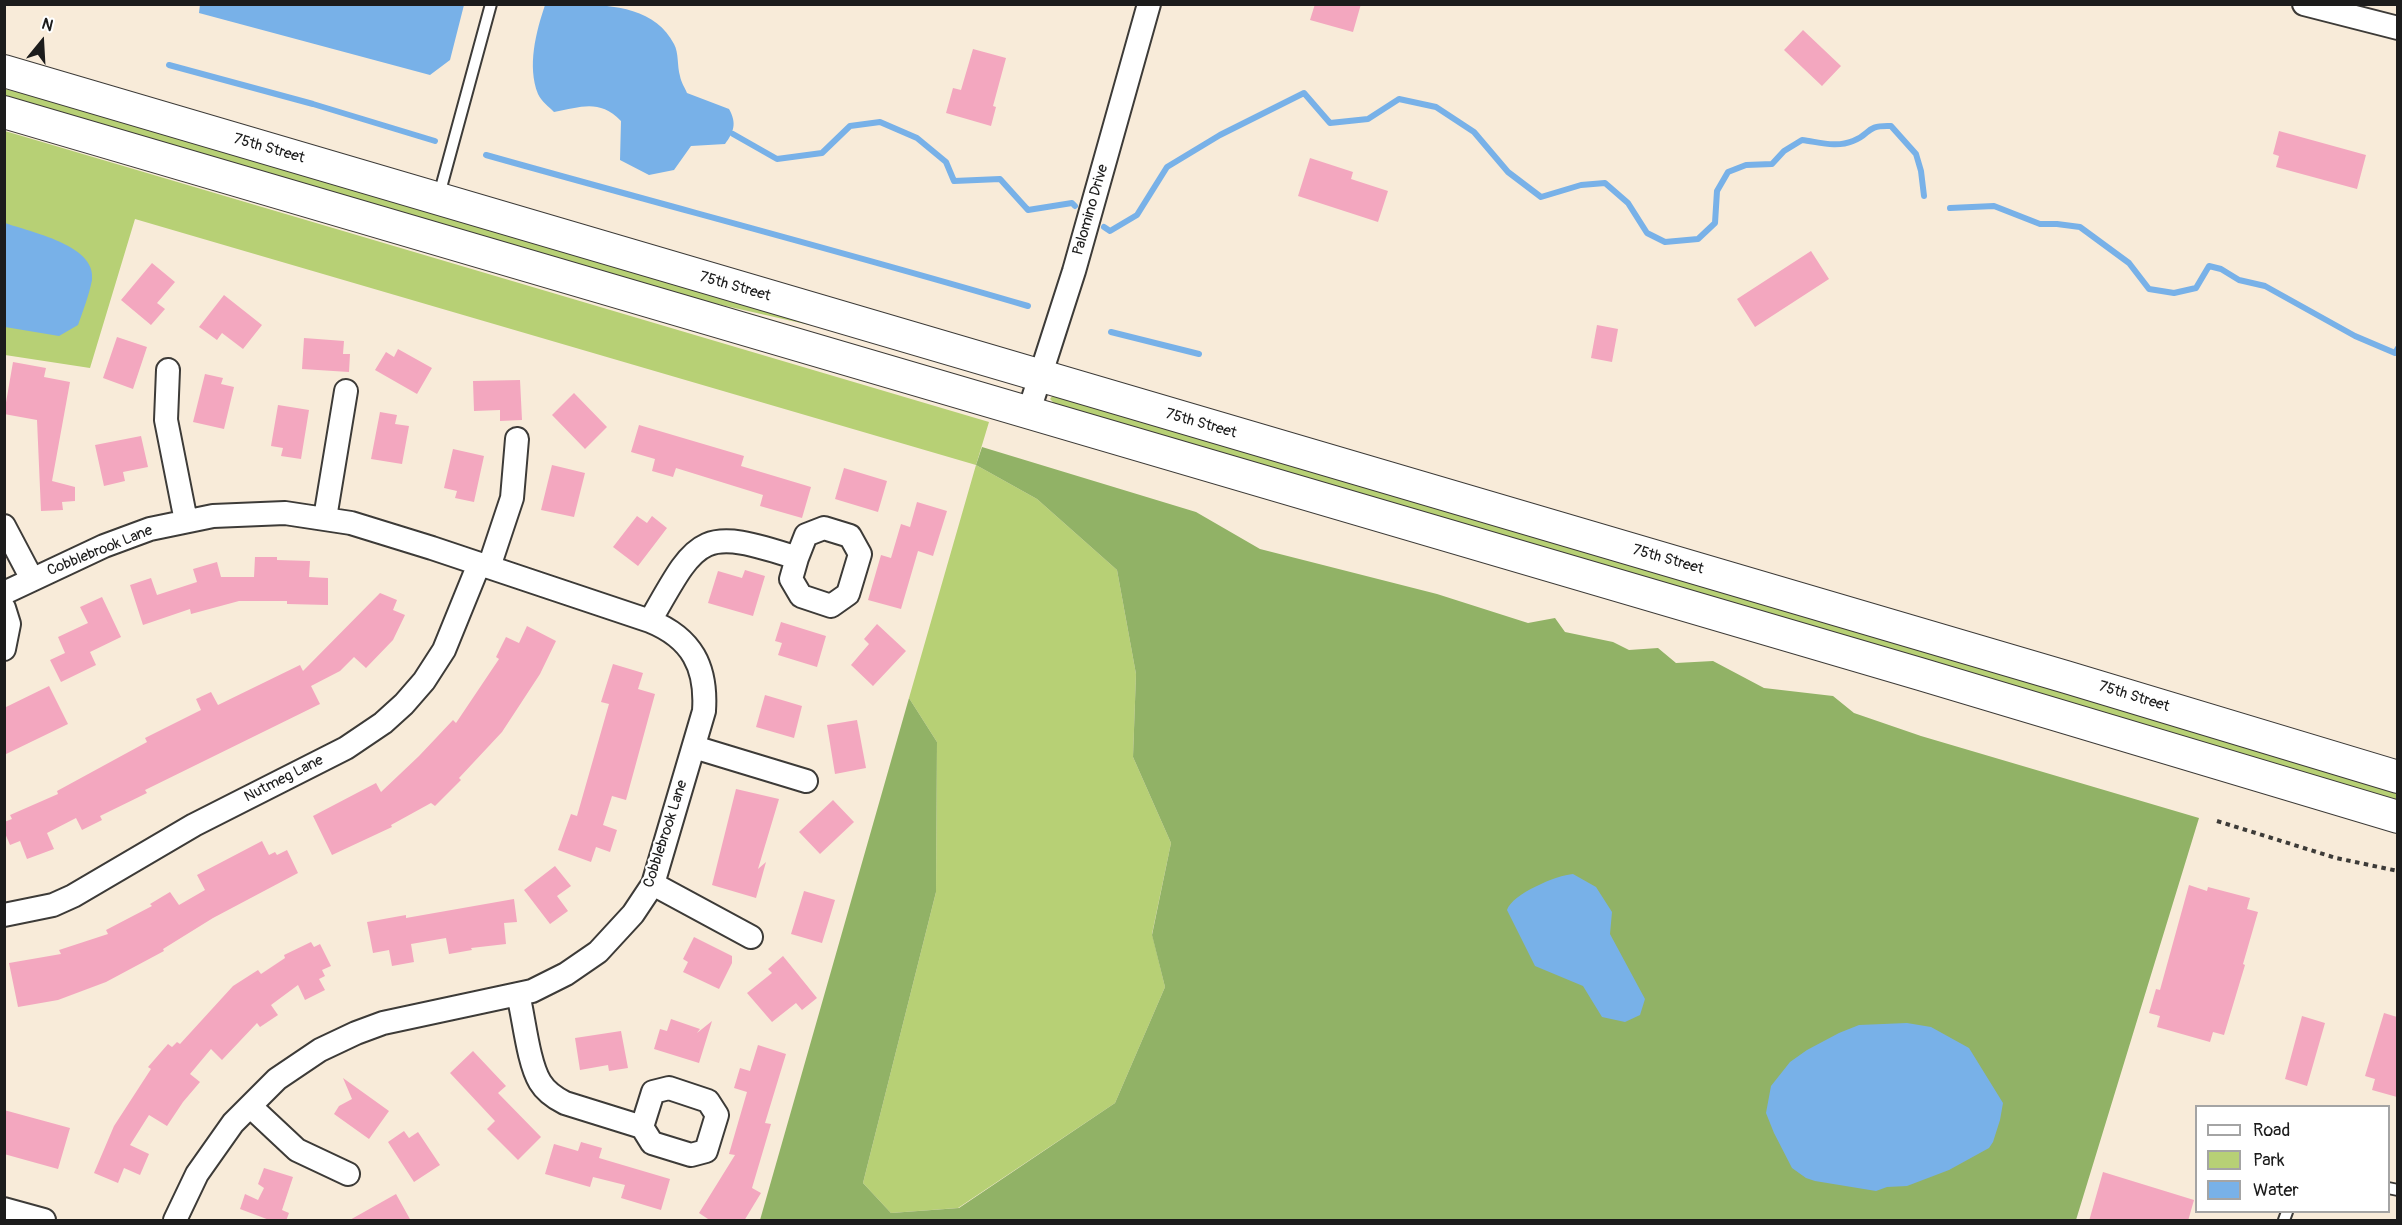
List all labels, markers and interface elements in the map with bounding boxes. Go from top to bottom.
north arrow [12,12,72,72]
text: N [39,14,56,36]
street label: 75th Street [231,130,307,168]
street label: Palomino Drive [1069,162,1113,258]
street label: 75th Street [697,268,773,306]
street label: 75th Street [1163,405,1239,443]
street label: Cobblebrook Lane [45,522,155,580]
street label: 75th Street [1630,541,1706,579]
street label: 75th Street [2096,678,2172,716]
street label: Nutmeg Lane [242,751,326,807]
street label: Cobblebrook Lane [640,778,692,890]
legend [2195,1105,2390,1213]
text: Road [2253,1119,2290,1142]
text: Park [2253,1149,2285,1172]
text: Water [2253,1179,2299,1202]

